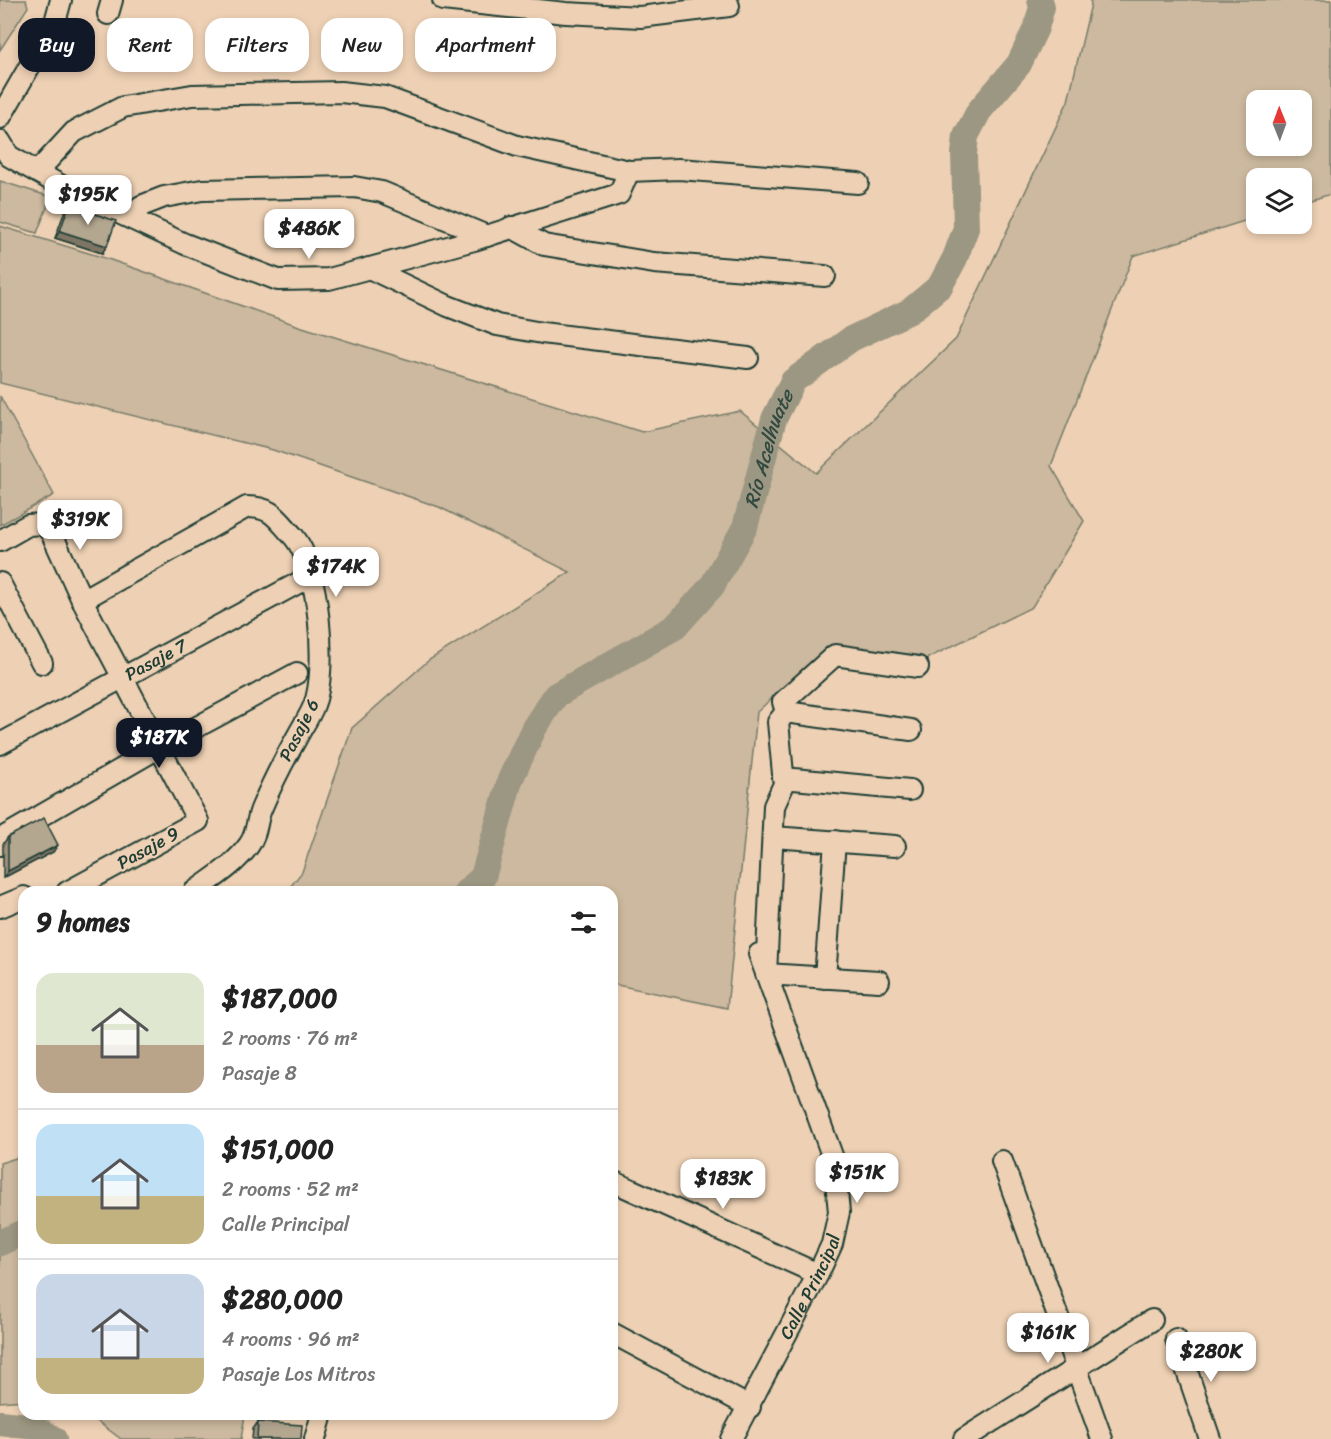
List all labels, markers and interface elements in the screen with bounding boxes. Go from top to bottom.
chip: Buy [18,18,95,72]
chip: Rent [107,18,193,72]
chip: Filters [205,18,309,72]
chip: New [321,18,403,72]
chip: Apartment [415,18,556,72]
north arrow [1246,90,1312,156]
map controls [1246,90,1312,234]
button: layers [1246,168,1312,234]
pin: $195K [46,175,130,226]
text: $195K [59,177,117,212]
pin: $486K [267,209,351,260]
text: $486K [278,211,340,246]
water label: Río Acelhuate [734,382,805,512]
pin: $319K [38,500,122,551]
text: $319K [51,502,109,537]
pin: $174K [294,547,378,598]
text: $174K [307,549,365,584]
street label: Pasaje 7 [119,629,194,690]
street label: Pasaje 6 [270,693,328,767]
pin: $187K [117,718,201,769]
text: $187K [130,720,188,755]
street label: Pasaje 9 [111,818,185,878]
text: 9 homes [36,899,130,945]
icon: filters [567,906,600,939]
text: $187,000 [222,975,337,1021]
icon: home [84,997,156,1069]
text: 2 rooms · 76 m² [222,1021,358,1056]
text: Pasaje 8 [222,1056,297,1091]
text: $151,000 [222,1126,334,1172]
icon: home [84,1148,156,1220]
pin: $151K [815,1153,899,1204]
text: $151K [830,1155,885,1190]
pin: $183K [681,1159,765,1210]
text: $183K [694,1161,752,1196]
text: 2 rooms · 52 m² [222,1172,359,1207]
text: Calle Principal [222,1207,349,1242]
street label: Calle Principal [770,1230,850,1345]
text: $280,000 [222,1276,343,1322]
icon: home [84,1298,156,1370]
pin: $161K [1006,1313,1090,1364]
text: $161K [1021,1315,1075,1350]
text: 4 rooms · 96 m² [222,1322,360,1357]
pin: $280K [1169,1332,1253,1383]
text: $280K [1180,1334,1242,1369]
text: Pasaje Los Mitros [222,1357,375,1392]

